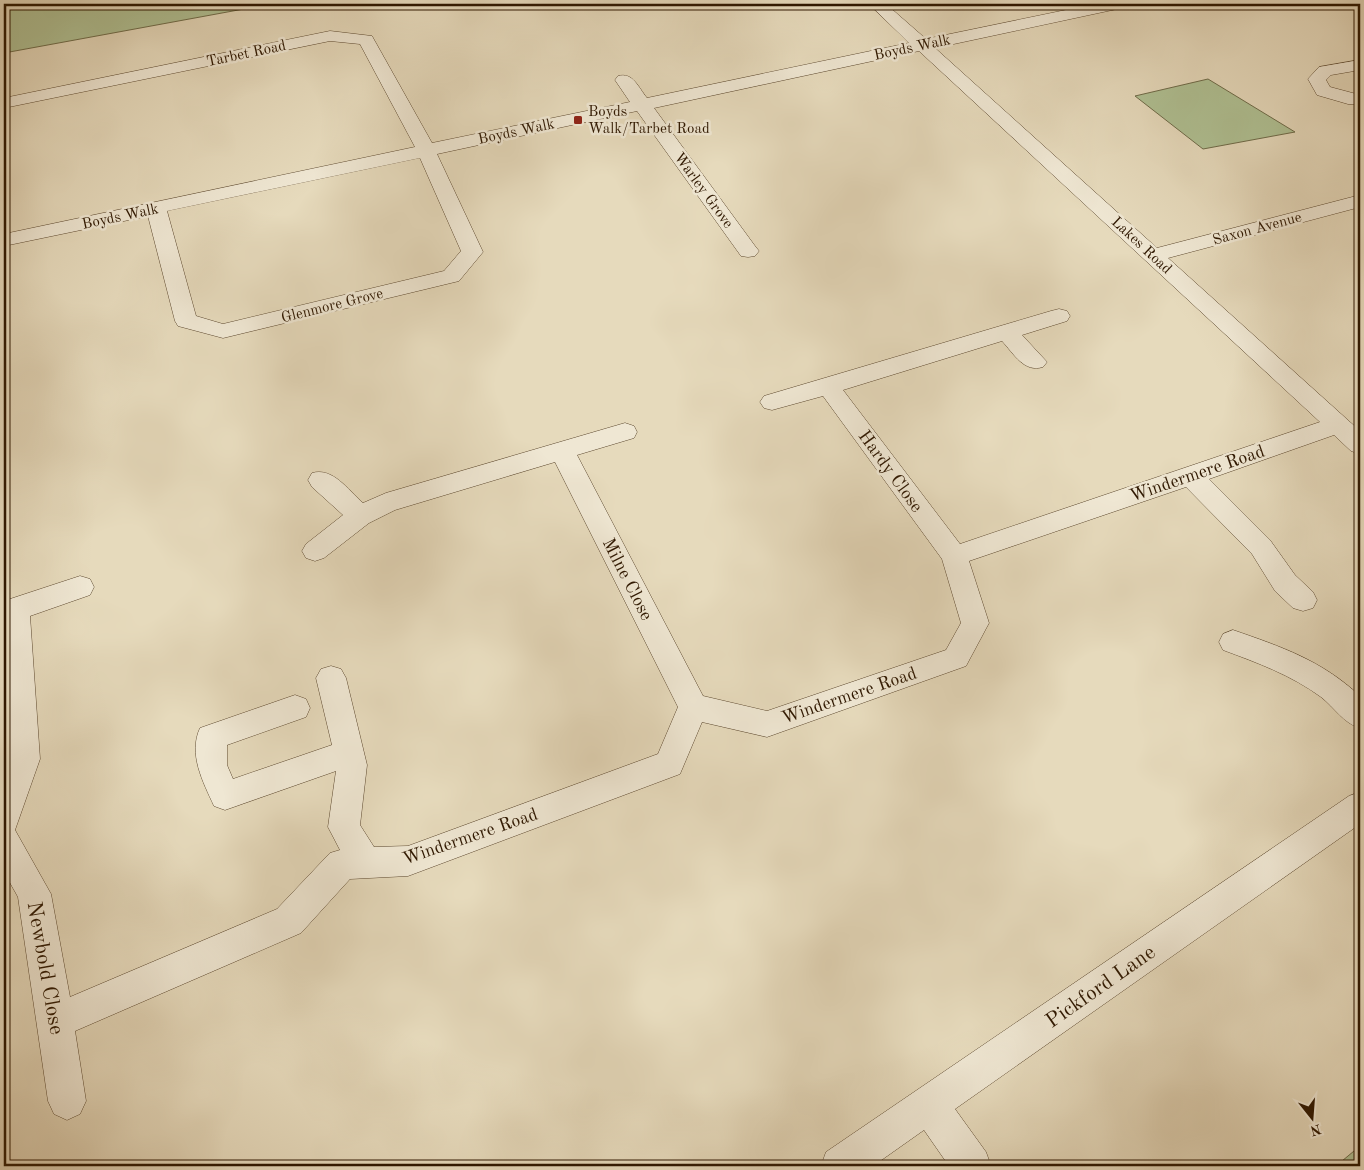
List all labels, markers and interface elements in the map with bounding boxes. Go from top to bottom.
street label: Boyds Walk [873,33,952,64]
street label: Tarbet Road [205,39,288,70]
place label: Boyds Walk/Tarbet Road [588,105,710,137]
marker: Boyds Walk/Tarbet Road [572,114,584,126]
street label: Boyds Walk [477,117,556,148]
street label: Warley Grove [670,150,735,232]
street label: Boyds Walk [81,202,160,233]
street label: Saxon Avenue [1211,210,1304,249]
street label: Lakes Road [1108,215,1174,278]
street label: Glenmore Grove [280,287,385,326]
street label: Hardy Close [855,427,926,516]
street label: Windermere Road [1128,442,1267,505]
street label: Milne Close [599,535,656,624]
street label: Windermere Road [780,664,919,727]
street label: Windermere Road [401,805,540,868]
street label: Newbold Close [22,900,67,1036]
street label: Pickford Lane [1042,942,1159,1033]
north arrow [1286,1092,1336,1142]
text: N [1308,1121,1323,1138]

